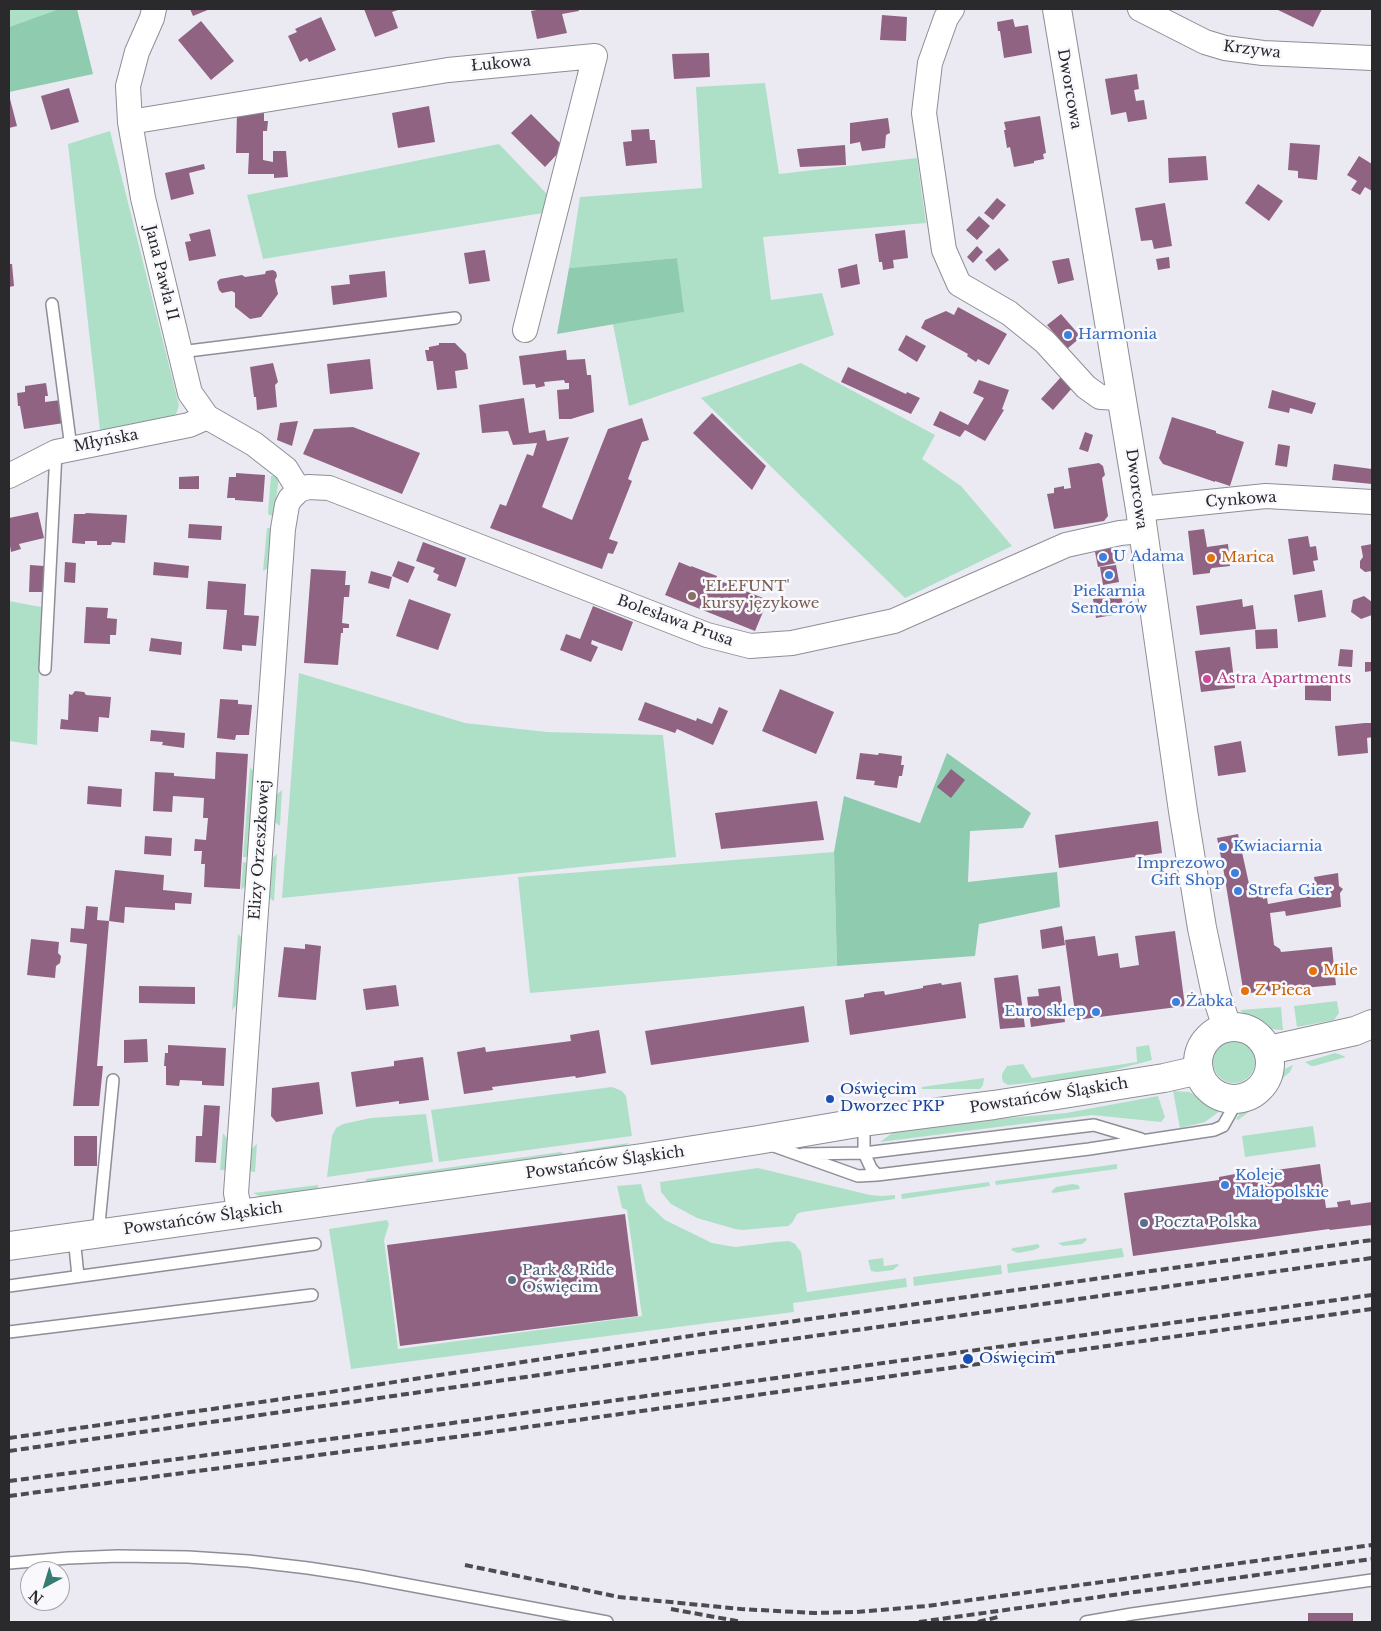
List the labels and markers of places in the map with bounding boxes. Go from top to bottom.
place label: Harmonia [1078,326,1157,344]
marker: Harmonia [1062,329,1074,341]
place label: U Adama [1113,548,1184,566]
place label: Marica [1221,549,1274,567]
marker: U Adama [1097,551,1109,563]
marker: Marica [1205,552,1217,564]
marker: Piekarnia Senderów [1103,569,1115,581]
place label: 'ELEFUNT' kursy językowe [702,578,819,613]
place label: Piekarnia Senderów [1071,583,1147,618]
marker: 'ELEFUNT' kursy językowe [686,590,698,602]
place label: Astra Apartments [1217,670,1351,688]
marker: Astra Apartments [1201,673,1213,685]
place label: Kwiaciarnia [1233,838,1322,856]
marker: Kwiaciarnia [1217,841,1229,853]
place label: Imprezowo Gift Shop [1137,855,1225,890]
marker: Imprezowo Gift Shop [1229,867,1241,879]
place label: Strefa Gier [1248,882,1332,900]
marker: Strefa Gier [1232,885,1244,897]
place label: Mile [1323,962,1358,980]
marker: Mile [1307,965,1319,977]
place label: Z Pieca [1255,982,1311,1000]
marker: Z Pieca [1239,985,1251,997]
place label: Żabka [1186,993,1233,1011]
marker: Żabka [1170,996,1182,1008]
place label: Euro sklep [1004,1003,1086,1021]
marker: Euro sklep [1090,1006,1102,1018]
place label: Oświęcim Dworzec PKP [840,1081,944,1116]
marker: Oświęcim Dworzec PKP [824,1093,836,1105]
place label: Koleje Małopolskie [1235,1167,1329,1202]
marker: Koleje Małopolskie [1219,1179,1231,1191]
place label: Poczta Polska [1154,1214,1257,1232]
marker: Poczta Polska [1138,1217,1150,1229]
place label: Park & Ride Oświęcim [522,1262,614,1297]
marker: Park & Ride Oświęcim [506,1274,518,1286]
place label: Oświęcim [979,1350,1056,1368]
marker: Oświęcim [961,1352,975,1366]

